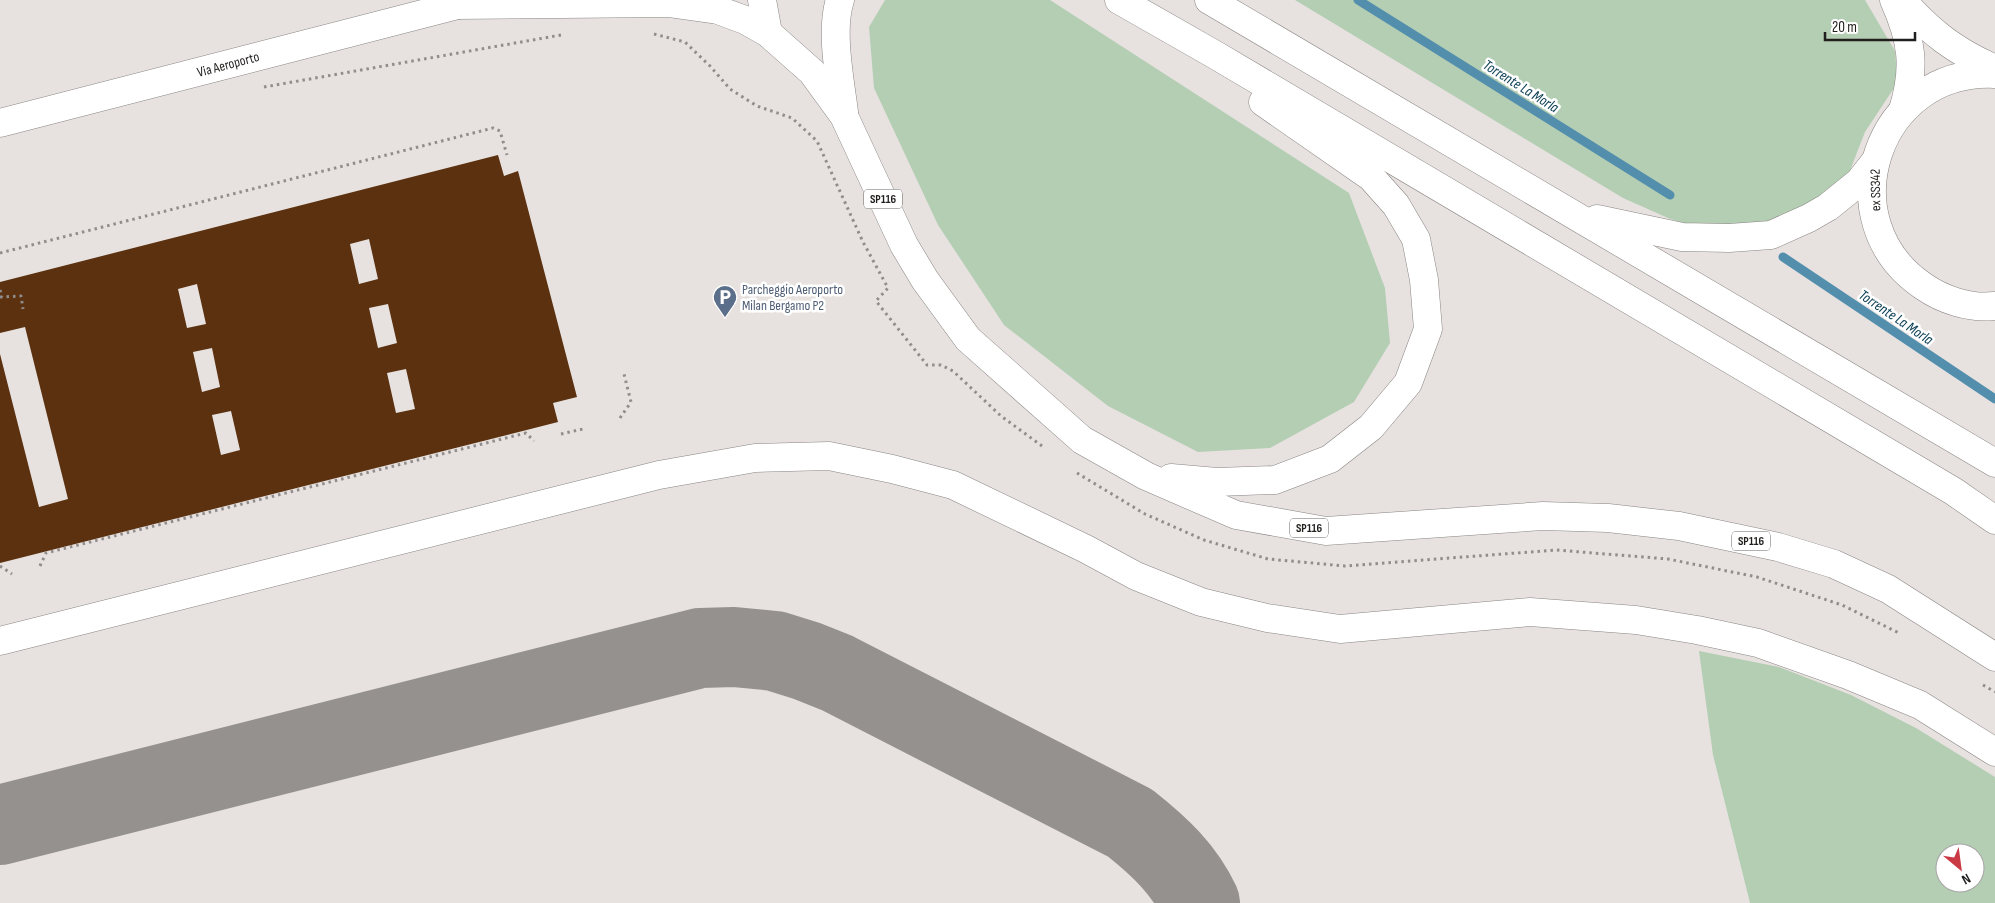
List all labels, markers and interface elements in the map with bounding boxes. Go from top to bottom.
scale bar [1825,10,1915,42]
text: 20 m [1832,18,1857,37]
street label: Via Aeroporto [195,48,261,81]
water label: Torrente La Morla [1479,56,1562,117]
street label: ex SS342 [1867,168,1884,211]
road number: SP116 [864,190,902,208]
place label: Parcheggio Aeroporto Milan Bergamo P2 [742,281,843,314]
parking icon: Parcheggio Aeroporto Milan Bergamo P2 [712,284,738,318]
water label: Torrente La Morla [1855,286,1937,349]
road number: SP116 [1290,518,1328,538]
road number: SP116 [1732,532,1770,550]
north arrow [1935,843,1985,893]
text: N [1959,870,1973,888]

